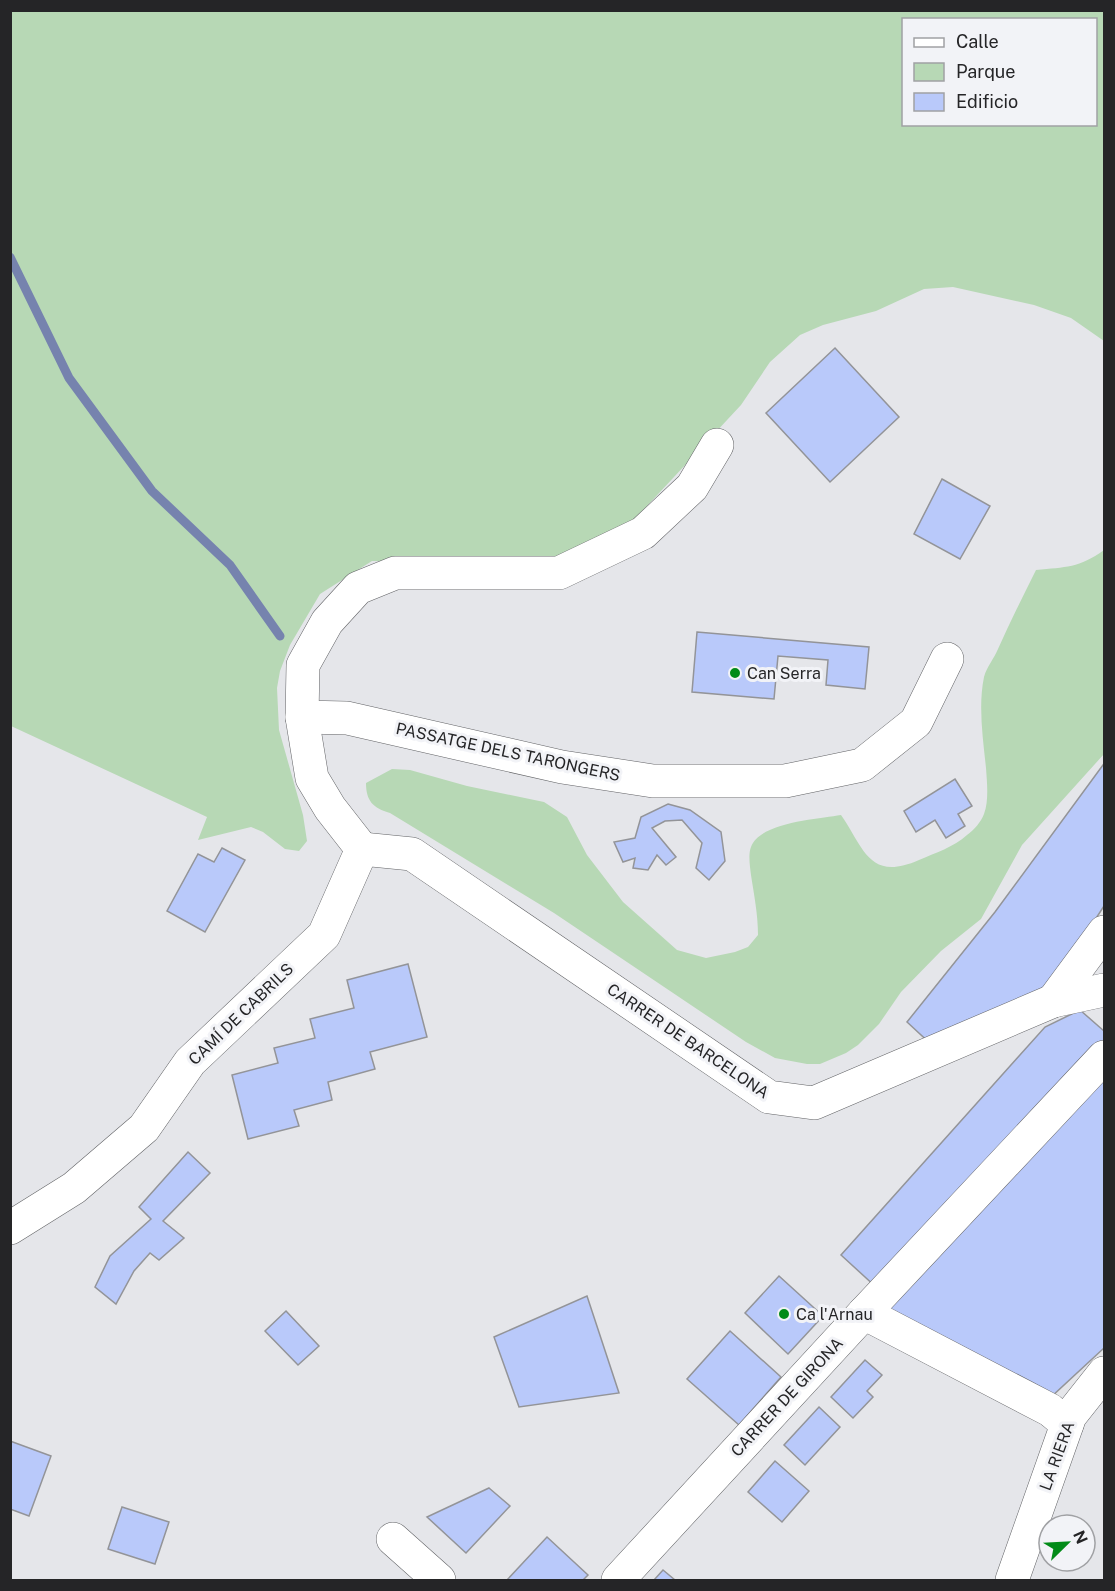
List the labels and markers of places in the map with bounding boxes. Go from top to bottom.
place label: Can Serra [747,664,821,683]
marker: Can Serra [728,666,742,680]
place label: Ca l'Arnau [796,1305,873,1324]
marker: Ca l'Arnau [777,1307,791,1321]

